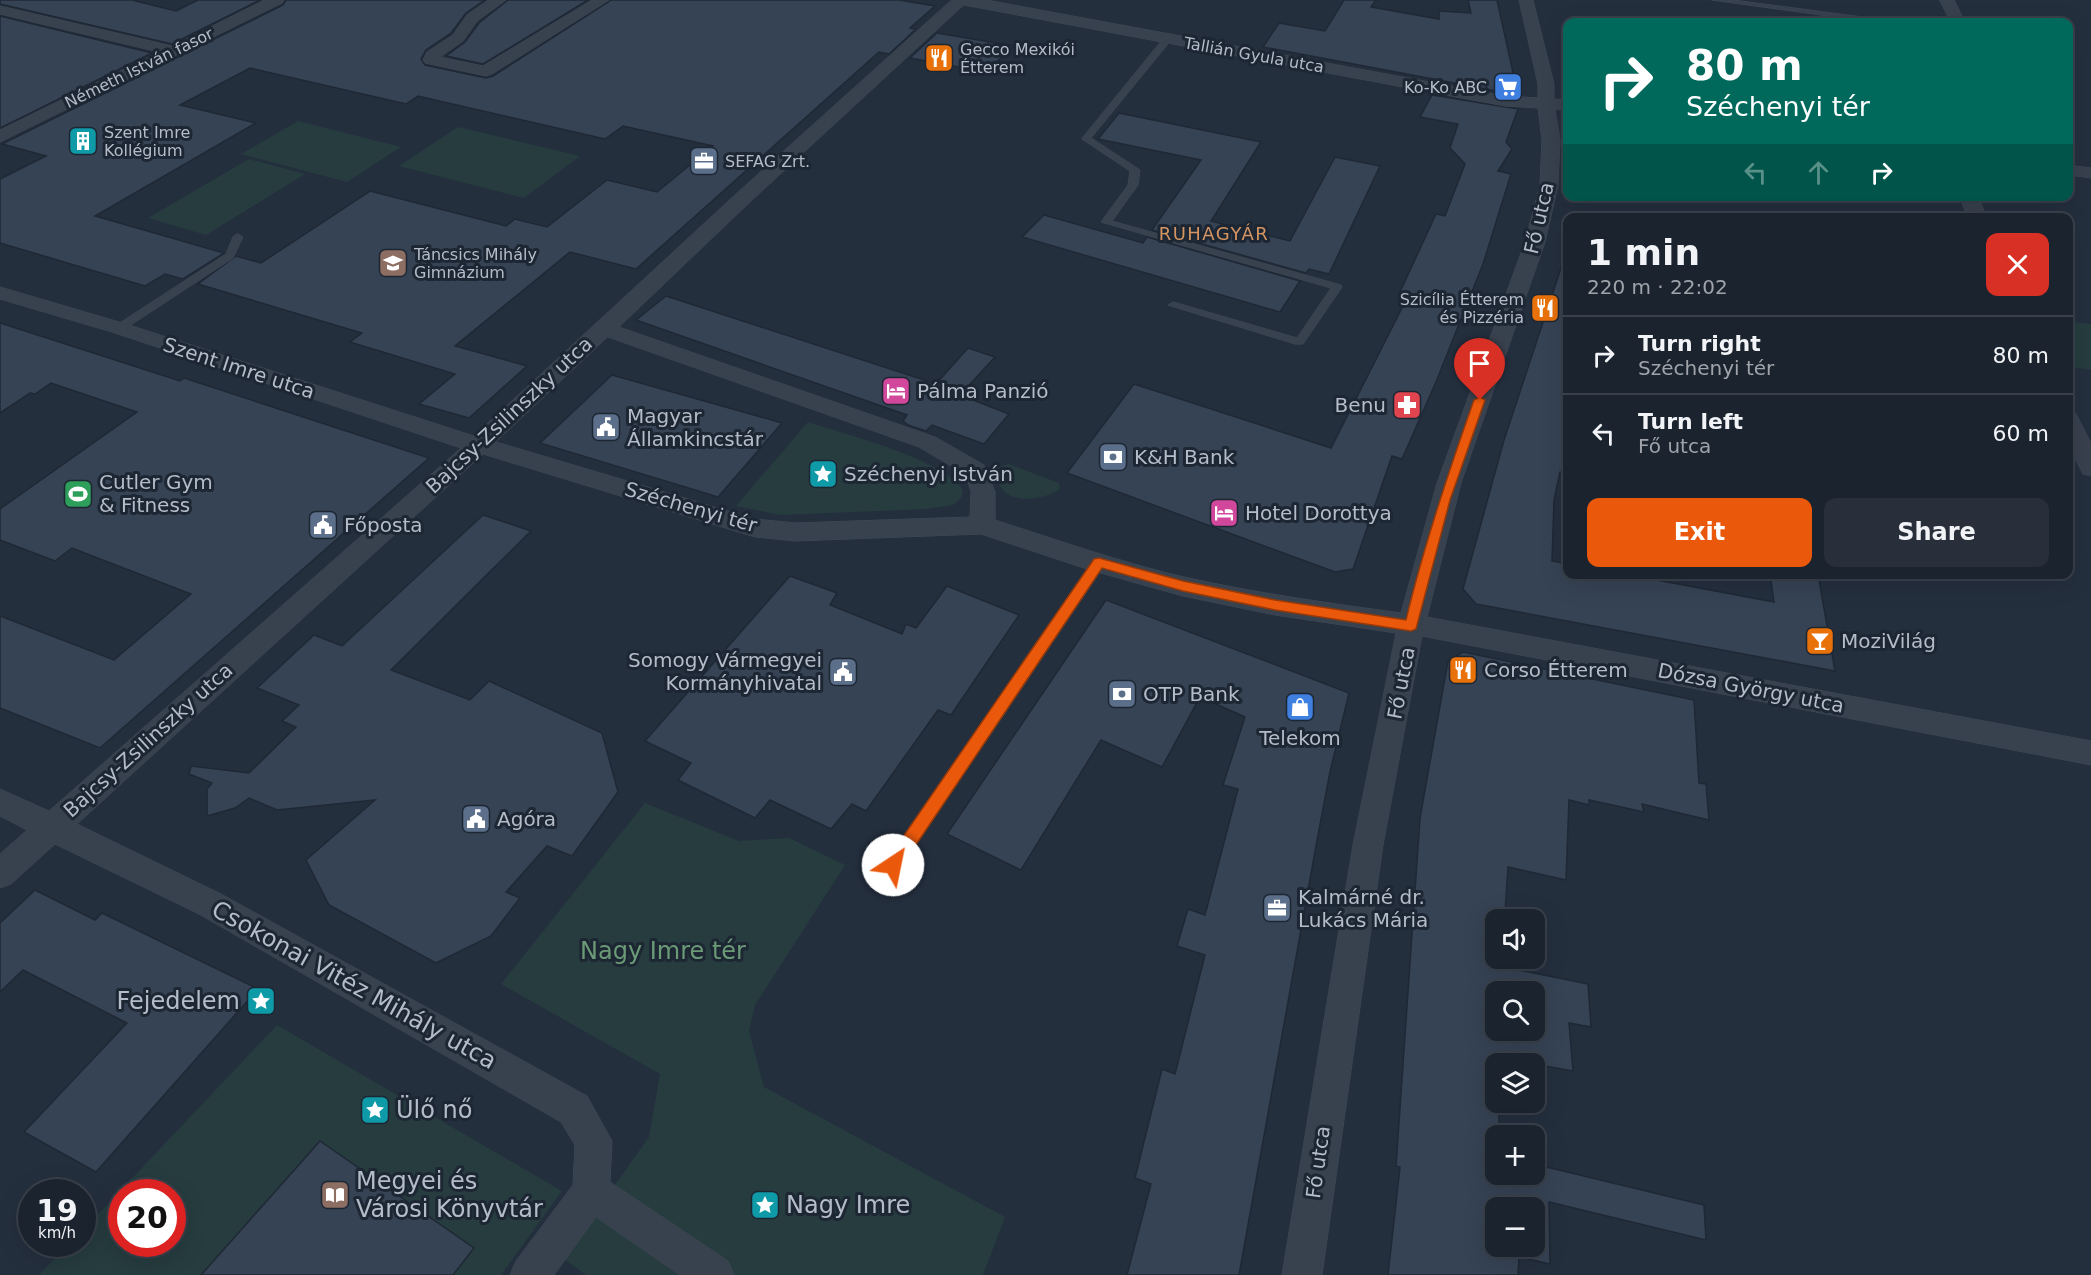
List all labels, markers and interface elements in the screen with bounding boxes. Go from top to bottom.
street label: Németh István fasor [62,24,217,112]
street label: Tallián Gyula utca [1182,33,1325,77]
place label: Gecco Mexikói Étterem [960,40,1075,77]
text: 80 m [1686,41,1803,90]
restaurant icon: Gecco Mexikói Étterem [923,42,955,74]
icon: right [1587,42,1665,120]
supermarket icon: Ko-Ko ABC [1492,71,1524,103]
place label: Ko-Ko ABC [1404,78,1487,97]
text: Széchenyi tér [1686,91,1870,122]
place label: Szent Imre Kollégium [104,123,190,160]
building icon: Szent Imre Kollégium [67,125,99,157]
office icon: SEFAG Zrt. [688,145,720,177]
place label: SEFAG Zrt. [725,152,810,171]
icon: left [1739,156,1772,189]
icon: ahead [1802,156,1835,189]
icon: right [1865,156,1898,189]
street label: Fő utca [1519,180,1559,256]
district label: RUHAGYÁR [1159,223,1269,244]
text: 1 min [1587,232,1700,273]
button: close [1986,233,2049,296]
place label: Táncsics Mihály Gimnázium [413,245,537,282]
school or university icon: Táncsics Mihály Gimnázium [377,247,409,279]
text: 220 m · 22:02 [1587,275,1728,299]
place label: Szicília Étterem és Pizzéria [1400,290,1524,327]
restaurant icon: Szicília Étterem és Pizzéria [1529,292,1561,324]
text: Turn right [1638,331,1761,356]
street label: Szent Imre utca [160,332,318,404]
street label: Bajcsy-Zsilinszky utca [421,332,597,498]
pin [1454,338,1505,400]
icon: right [1587,339,1620,372]
text: 80 m [1993,343,2049,368]
icon: arrive [1463,347,1496,380]
text: Széchenyi tér [1638,356,1774,380]
hotel icon: Pálma Panzió [880,375,912,407]
place label: Pálma Panzió [917,379,1048,403]
pharmacy icon: Benu [1391,389,1423,421]
place label: Benu [1335,393,1386,417]
place label: Magyar Államkincstár [627,404,764,451]
text: Turn left [1638,409,1743,434]
public building icon: Magyar Államkincstár [590,411,622,443]
icon: left [1587,417,1620,450]
text: 60 m [1993,421,2049,446]
text: Fő utca [1638,434,1711,458]
bank icon: K&H Bank [1097,441,1129,473]
place label: K&H Bank [1134,445,1235,469]
place icon: Széchenyi István [807,458,839,490]
place label: Széchenyi István [844,462,1013,486]
place label: Cutler Gym & Fitness [99,470,213,517]
street label: Széchenyi tér [622,477,761,538]
sports icon: Cutler Gym & Fitness [62,478,94,510]
hotel icon: Hotel Dorottya [1208,497,1240,529]
button: Exit [1587,498,1812,567]
button: Share [1824,498,2049,567]
place label: Hotel Dorottya [1245,501,1392,525]
public building icon: Főposta [307,509,339,541]
place label: Főposta [344,513,422,537]
bar icon: MoziVilág [1804,625,1836,657]
place label: MoziVilág [1841,629,1936,653]
street label: Fő utca [1382,645,1420,721]
place label: Somogy Vármegyei Kormányhivatal [628,648,822,695]
restaurant icon: Corso Étterem [1447,654,1479,686]
public building icon: Somogy Vármegyei Kormányhivatal [827,656,859,688]
street label: Bajcsy-Zsilinszky utca [59,658,237,822]
place label: Corso Étterem [1484,658,1628,682]
street label: Dózsa György utca [1656,658,1846,718]
bank icon: OTP Bank [1106,678,1138,710]
place label: OTP Bank [1143,682,1240,706]
shop icon: Telekom [1284,691,1316,723]
place label: Telekom [1258,726,1341,750]
public building icon: Agóra [460,803,492,835]
place label: Agóra [497,807,556,831]
position arrow [861,833,925,897]
place label: Kalmárné dr. Lukács Mária [1298,885,1428,932]
office icon: Kalmárné dr. Lukács Mária [1261,892,1293,924]
street label: Csokonai Vitéz Mihály utca [207,895,501,1075]
map controls [1485,909,1545,1257]
button: sound [1485,909,1545,969]
park label: Nagy Imre tér [580,937,746,965]
button: search [1485,981,1545,1041]
place icon: Fejedelem [245,985,277,1017]
place label: Fejedelem [116,987,240,1015]
button: layers [1485,1053,1545,1113]
place icon: Ülő nő [359,1094,391,1126]
place label: Ülő nő [396,1095,472,1124]
street label: Fő utca [1301,1124,1335,1200]
button: + [1485,1125,1545,1185]
place label: Megyei és Városi Könyvtár [356,1167,543,1223]
speed limit sign: 20 [108,1179,186,1257]
library icon: Megyei és Városi Könyvtár [319,1179,351,1211]
place icon: Nagy Imre [749,1189,781,1221]
place label: Nagy Imre [786,1191,910,1219]
text: 19 [36,1193,78,1228]
button: − [1485,1197,1545,1257]
text: km/h [38,1224,76,1242]

